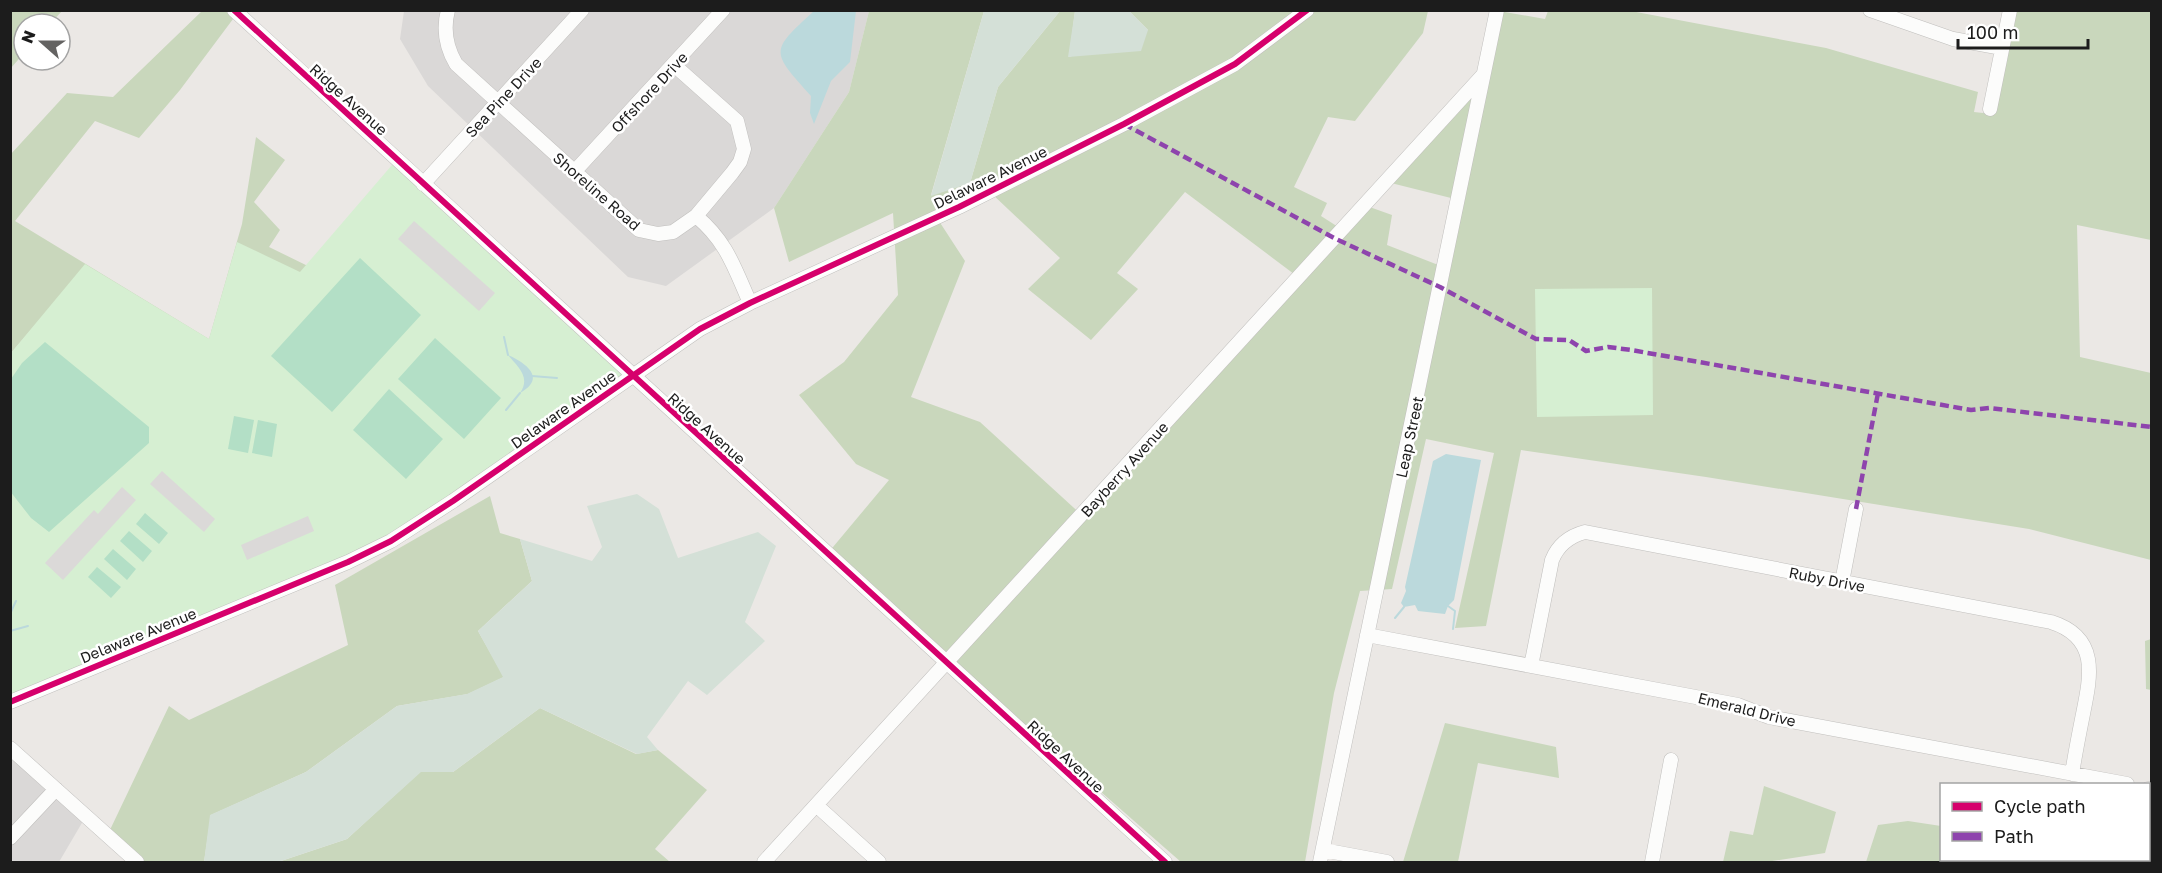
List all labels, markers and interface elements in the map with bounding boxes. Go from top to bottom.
north arrow [12,12,72,72]
scale bar [1958,12,2088,50]
text: 100 m [1967,21,2018,43]
text: N [16,27,40,46]
street label: Offshore Drive [607,48,691,136]
street label: Sea Pine Drive [461,53,545,141]
street label: Ridge Avenue [307,59,392,139]
street label: Delaware Avenue [930,142,1050,212]
street label: Shoreline Road [550,148,644,234]
street label: Delaware Avenue [507,366,619,452]
street label: Ridge Avenue [665,388,750,468]
street label: Leap Street [1392,395,1426,479]
street label: Bayberry Avenue [1077,418,1172,520]
street label: Ruby Drive [1787,563,1867,595]
street label: Delaware Avenue [77,603,199,667]
street label: Emerald Drive [1696,688,1798,730]
street label: Ridge Avenue [1024,716,1108,796]
legend [1940,783,2150,861]
text: Cycle path [1994,795,2086,817]
text: Path [1994,825,2034,847]

